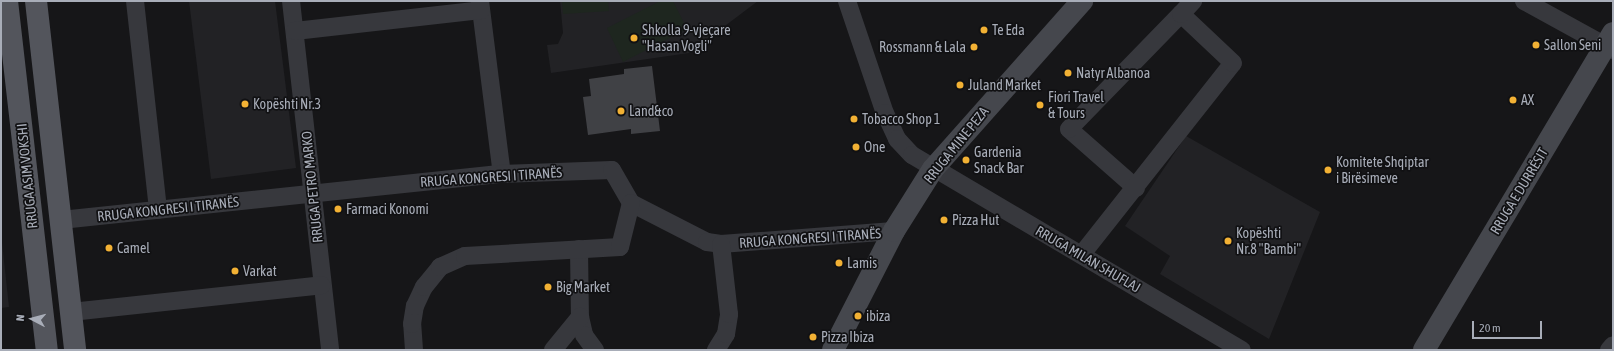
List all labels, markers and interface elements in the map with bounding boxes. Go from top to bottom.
place label: Shkolla 9-vjeçare "Hasan Vogli" [642,22,731,54]
place label: Te Eda [992,22,1025,38]
marker: Te Eda [979,25,989,35]
marker: Shkolla 9-vjeçare "Hasan Vogli" [629,33,639,43]
place label: Sallon Seni [1544,37,1601,53]
place label: Rossmann & Lala [879,39,966,55]
marker: Sallon Seni [1531,40,1541,50]
marker: Rossmann & Lala [969,42,979,52]
place label: Natyr Albanoa [1076,65,1150,81]
marker: Natyr Albanoa [1063,68,1073,78]
place label: Juland Market [968,77,1041,93]
marker: Juland Market [955,80,965,90]
place label: Fiori Travel & Tours [1048,89,1104,122]
place label: AX [1521,92,1534,108]
marker: AX [1508,95,1518,105]
place label: Kopështi Nr.3 [253,96,321,112]
marker: Kopështi Nr.3 [240,99,250,109]
marker: Fiori Travel & Tours [1035,100,1045,110]
place label: Land&co [629,103,673,119]
street label: RRUGA MINE PEZA [920,103,992,187]
marker: Land&co [616,106,626,116]
place label: Tobacco Shop 1 [862,111,940,127]
marker: Tobacco Shop 1 [849,114,859,124]
street label: RRUGA ASIM VOKSHI [13,123,41,229]
street label: RRUGA PETRO MARKO [298,130,326,244]
place label: One [864,139,885,155]
marker: One [851,142,861,152]
place label: Gardenia Snack Bar [974,144,1024,176]
street label: RRUGA E DURRËSIT [1487,145,1551,237]
place label: Komitete Shqiptar i Birësimeve [1336,154,1429,186]
marker: Gardenia Snack Bar [961,155,971,165]
street label: RRUGA KONGRESI I TIRANËS [419,164,563,190]
marker: Komitete Shqiptar i Birësimeve [1323,165,1333,175]
street label: RRUGA KONGRESI I TIRANËS [96,193,240,225]
place label: Farmaci Konomi [346,201,429,217]
marker: Farmaci Konomi [333,204,343,214]
place label: Pizza Hut [952,212,999,228]
marker: Pizza Hut [939,215,949,225]
street label: RRUGA MILAN SHUFLAJ [1032,222,1144,296]
street label: RRUGA KONGRESI I TIRANËS [738,225,882,251]
place label: Kopështi Nr.8 "Bambi" [1236,225,1301,258]
marker: Kopështi Nr.8 "Bambi" [1223,236,1233,246]
place label: Camel [117,240,150,256]
marker: Camel [104,243,114,253]
place label: Lamis [847,255,877,271]
marker: Lamis [834,258,844,268]
place label: Varkat [243,263,277,279]
marker: Varkat [230,266,240,276]
place label: Big Market [556,279,610,295]
marker: Big Market [543,282,553,292]
north arrow [12,299,52,339]
place label: ibiza [866,308,891,324]
marker: ibiza [853,311,863,321]
scale bar [1474,313,1544,339]
text: N [14,314,26,322]
text: 20 m [1479,321,1501,335]
place label: Pizza Ibiza [821,329,874,345]
marker: Pizza Ibiza [808,332,818,342]

